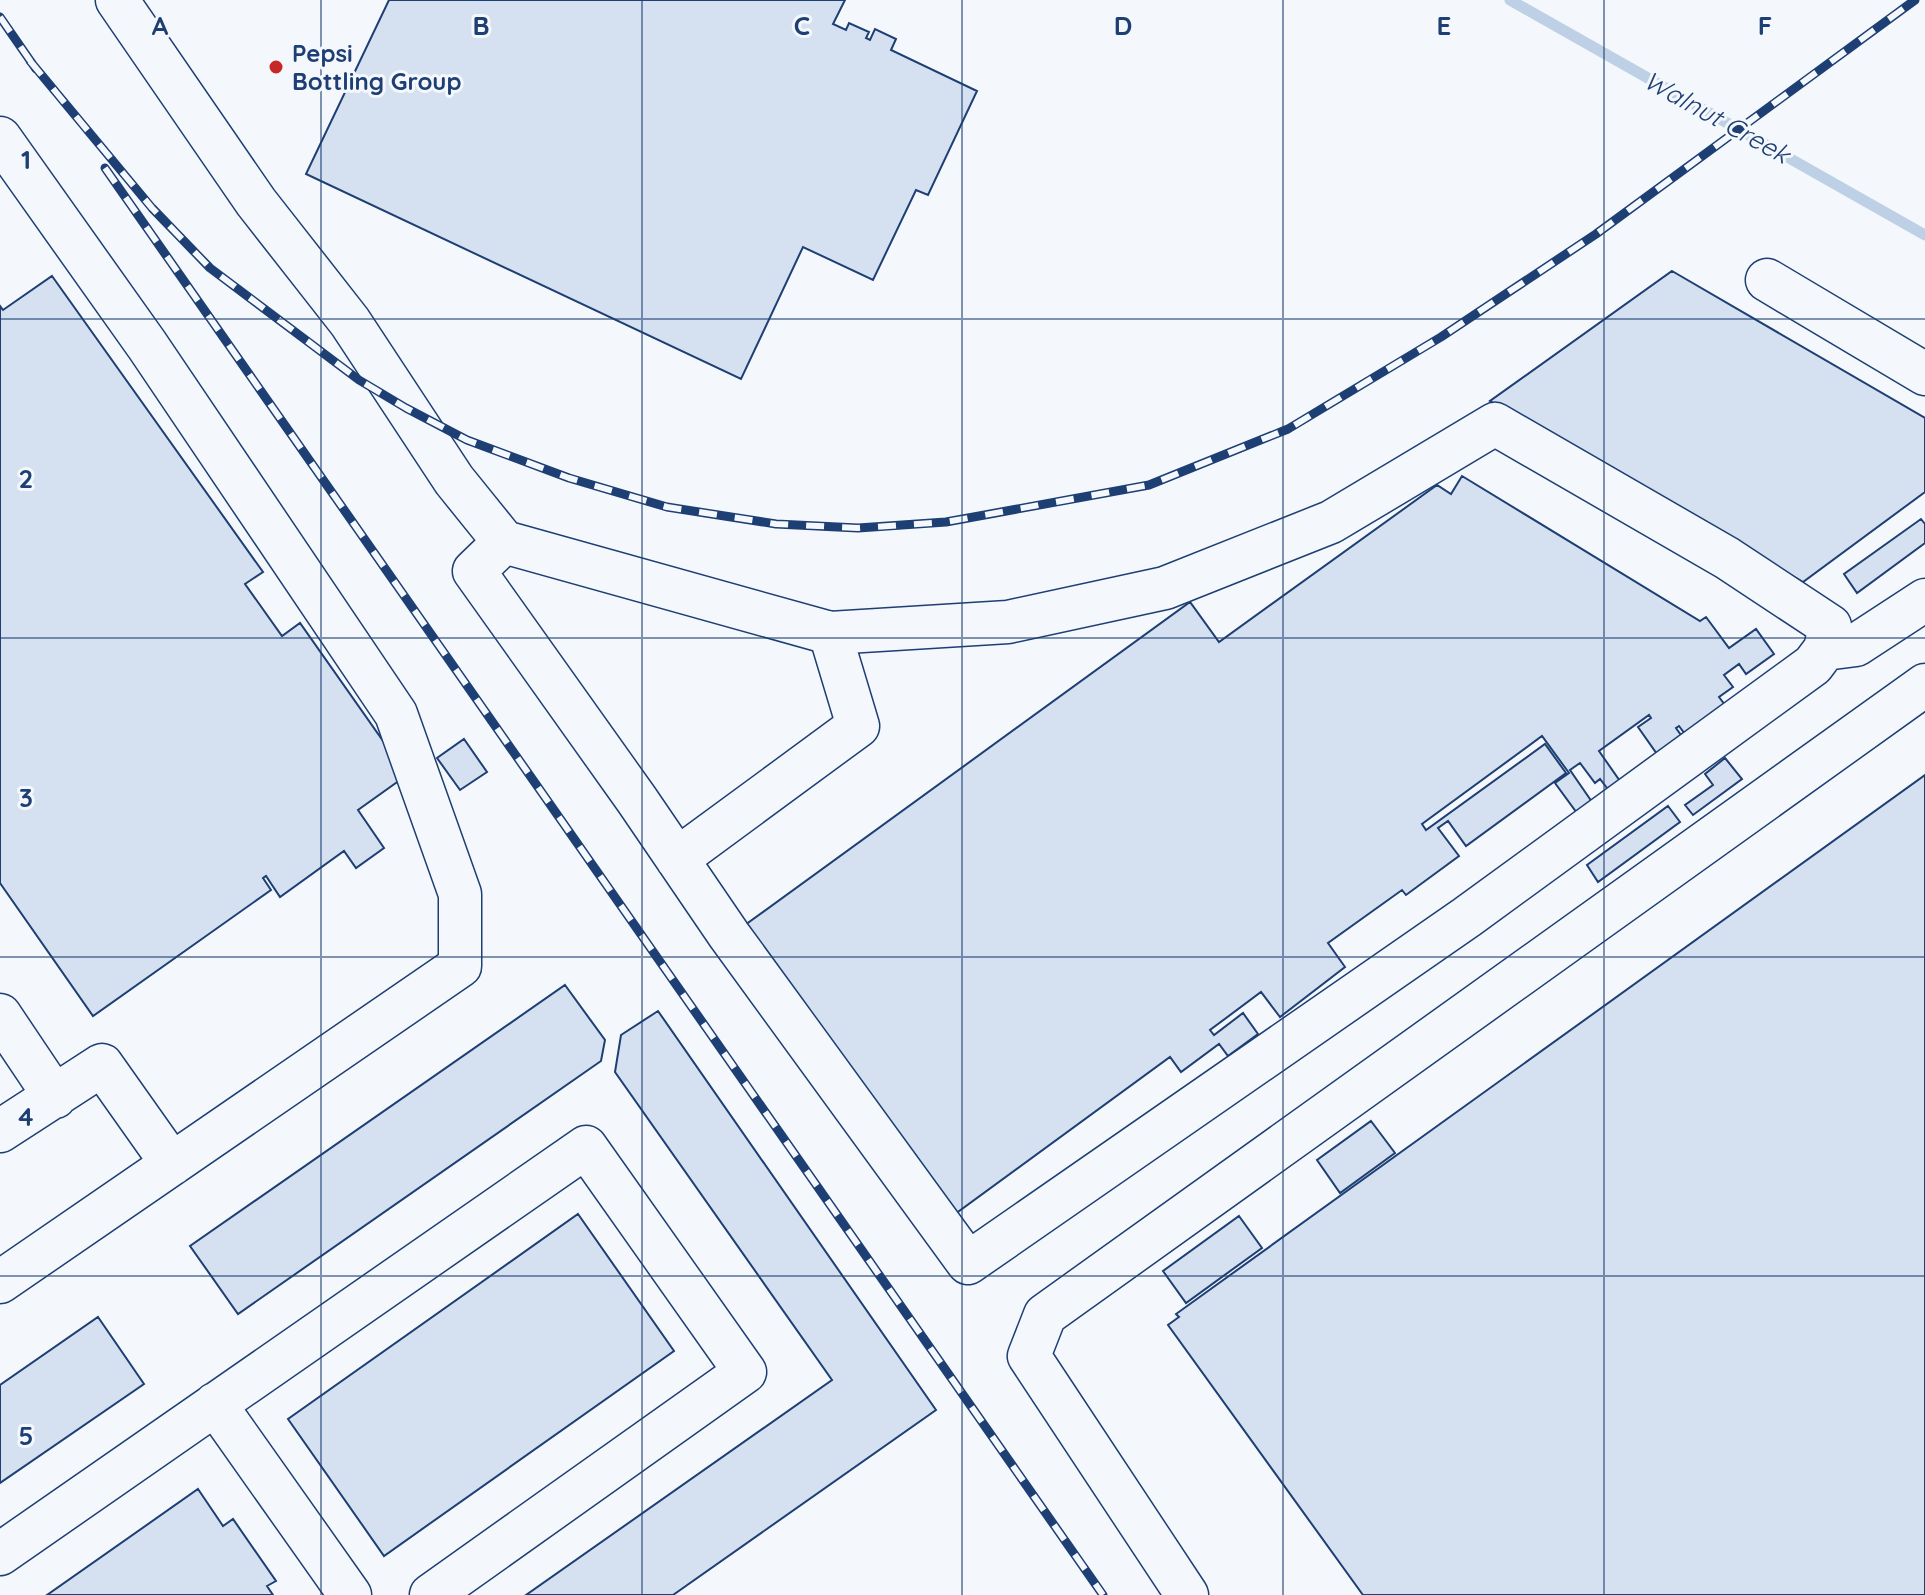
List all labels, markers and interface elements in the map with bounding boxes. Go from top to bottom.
text: A [152,9,169,42]
text: B [472,9,490,42]
text: C [794,9,810,42]
text: D [1114,9,1132,42]
text: E [1437,9,1451,42]
text: F [1758,9,1772,42]
place label: Pepsi Bottling Group [292,38,462,96]
marker: Pepsi Bottling Group [267,58,285,76]
water label: Walnut Creek [1638,63,1798,172]
text: 1 [21,143,31,176]
text: 2 [19,462,33,495]
text: 3 [19,781,33,814]
text: 4 [18,1100,34,1133]
text: 5 [19,1419,33,1452]

